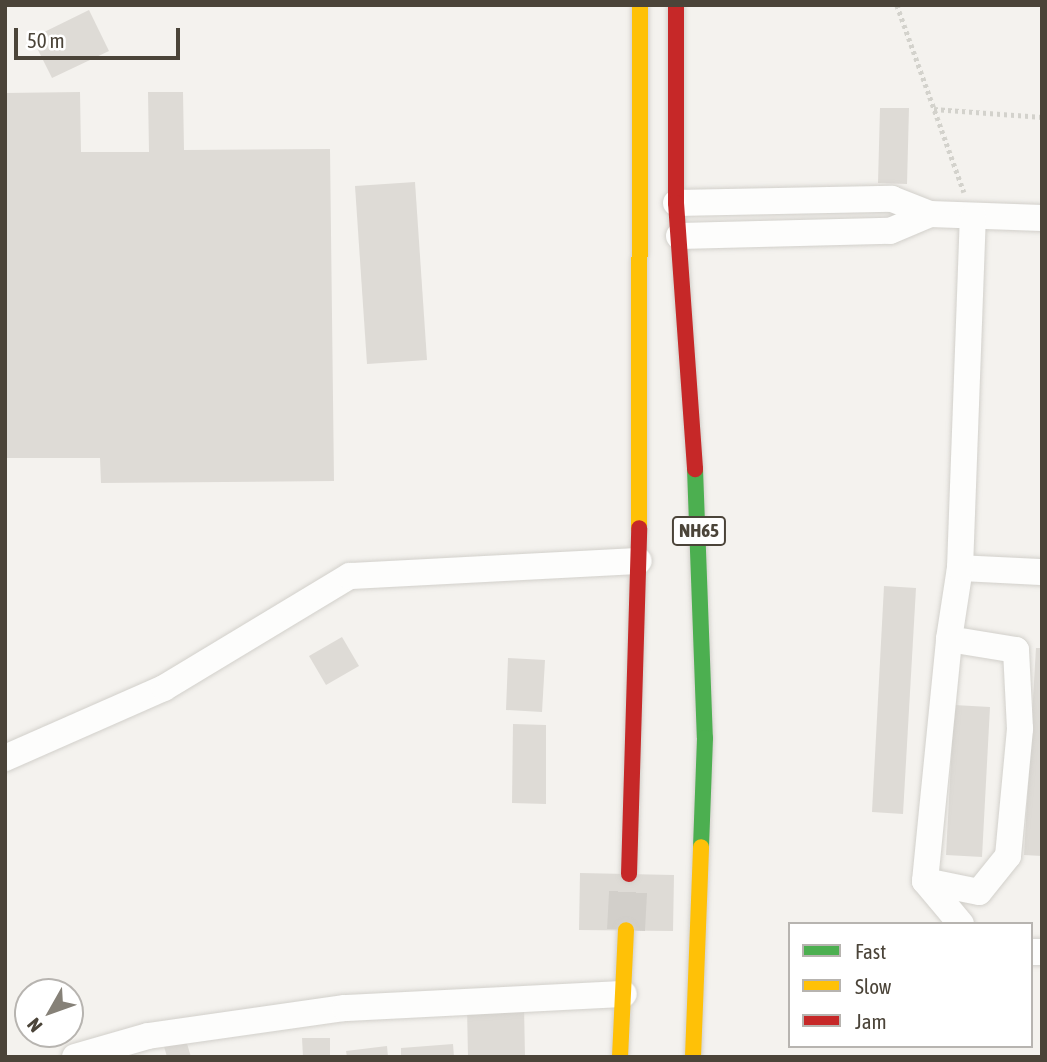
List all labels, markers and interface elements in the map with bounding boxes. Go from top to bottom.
scale bar [18,14,184,58]
text: 50 m [27,28,65,52]
road number: NH65 [671,516,727,546]
legend [788,922,1033,1048]
text: Fast [855,939,886,963]
text: Slow [855,974,891,998]
north arrow [14,978,84,1048]
text: Jam [855,1009,887,1033]
text: N [22,1014,46,1037]

